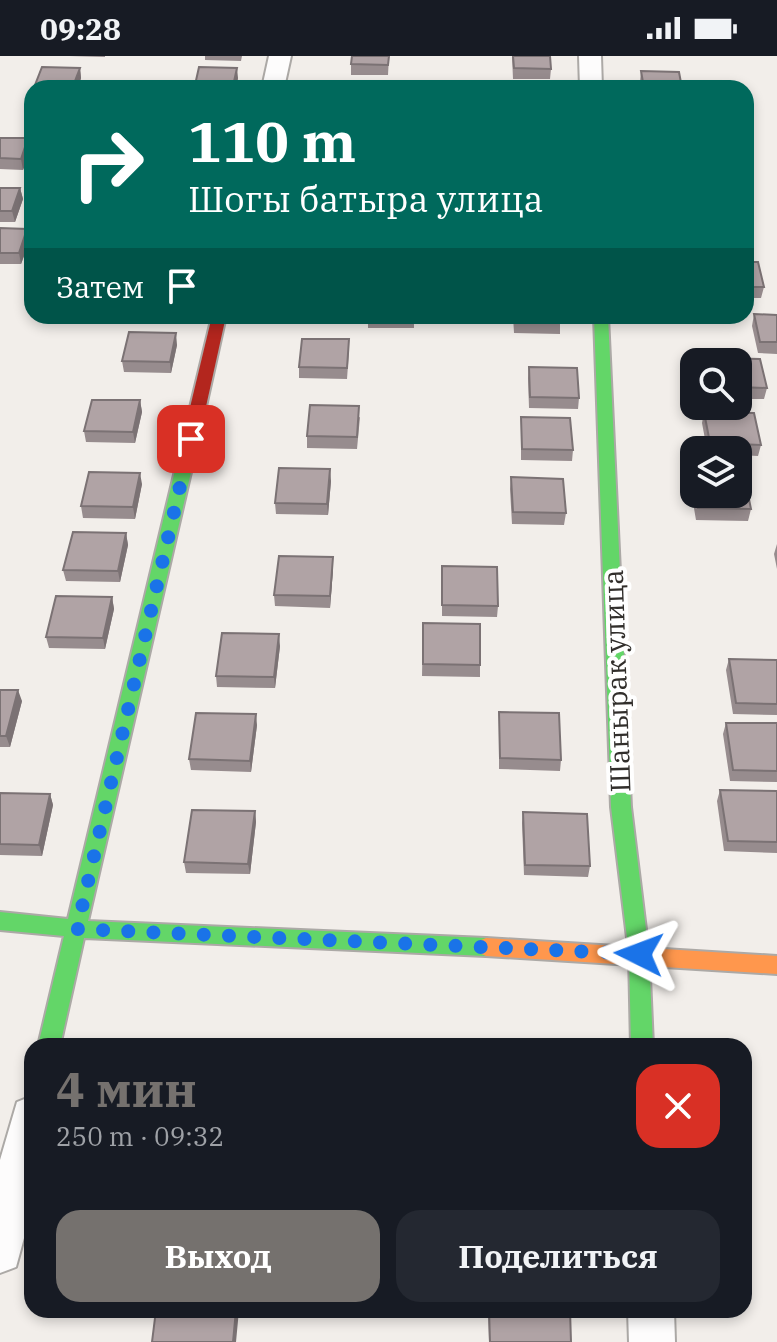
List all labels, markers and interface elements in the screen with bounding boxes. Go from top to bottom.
text: 09:28 [40,9,121,48]
text: 110 m [188,105,356,177]
icon: right [56,112,160,216]
text: Шогы батыра улица [188,175,543,222]
icon: arrive [160,264,204,308]
text: Затем [56,267,144,306]
map controls [680,348,752,508]
button: search [680,348,752,420]
pin [157,405,225,473]
icon: arrive [169,417,213,461]
button: layers [680,436,752,508]
street label: Шанырак улица [594,569,638,793]
position arrow [597,912,681,996]
text: 4 мин [56,1058,197,1120]
button: close [636,1064,720,1148]
text: 250 m · 09:32 [56,1119,224,1153]
button: Выход [56,1210,380,1302]
button: Поделиться [396,1210,720,1302]

